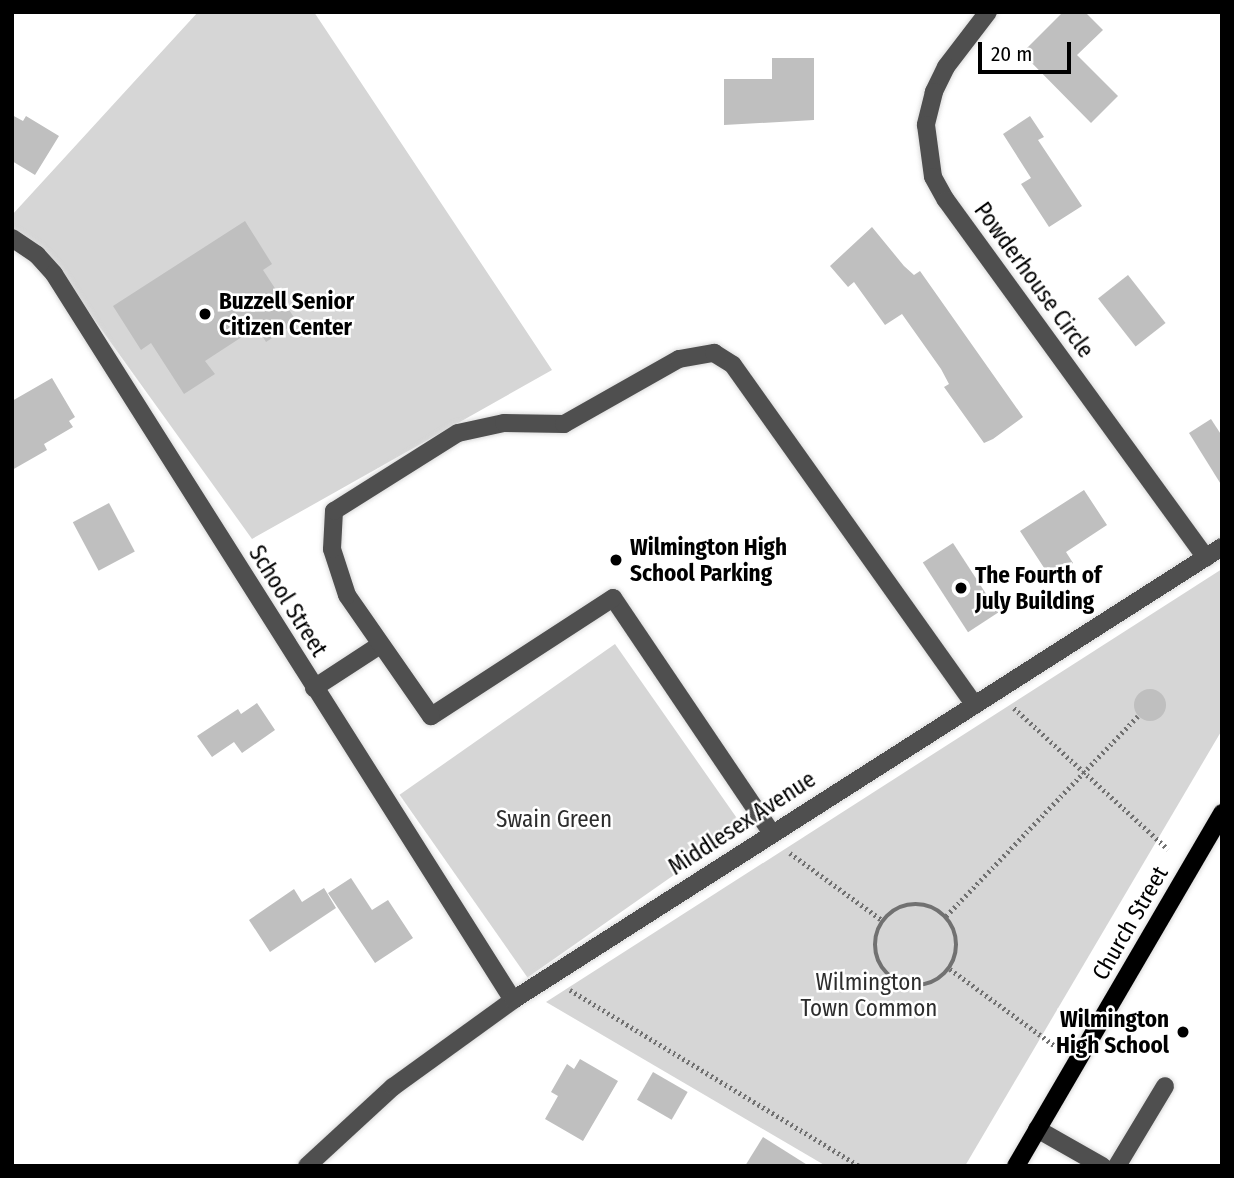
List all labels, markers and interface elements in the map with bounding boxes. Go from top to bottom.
scale bar [982,28,1075,72]
text: 20 m [991,41,1032,67]
street label: Powderhouse Circle [968,197,1100,363]
place label: Buzzell Senior Citizen Center [219,287,354,341]
marker: Buzzell Senior Citizen Center [197,306,213,322]
place label: Wilmington High School Parking [630,533,787,587]
street label: School Street [243,540,333,662]
marker: Wilmington High School Parking [608,552,624,568]
place label: The Fourth of July Building [975,561,1102,615]
marker: The Fourth of July Building [953,580,969,596]
street label: Middlesex Avenue [663,765,821,881]
park label: Swain Green [496,805,612,833]
street label: Church Street [1086,861,1174,985]
park label: Wilmington Town Common [801,968,937,1022]
place label: Wilmington High School [1056,1005,1169,1059]
marker: Wilmington High School [1175,1024,1191,1040]

